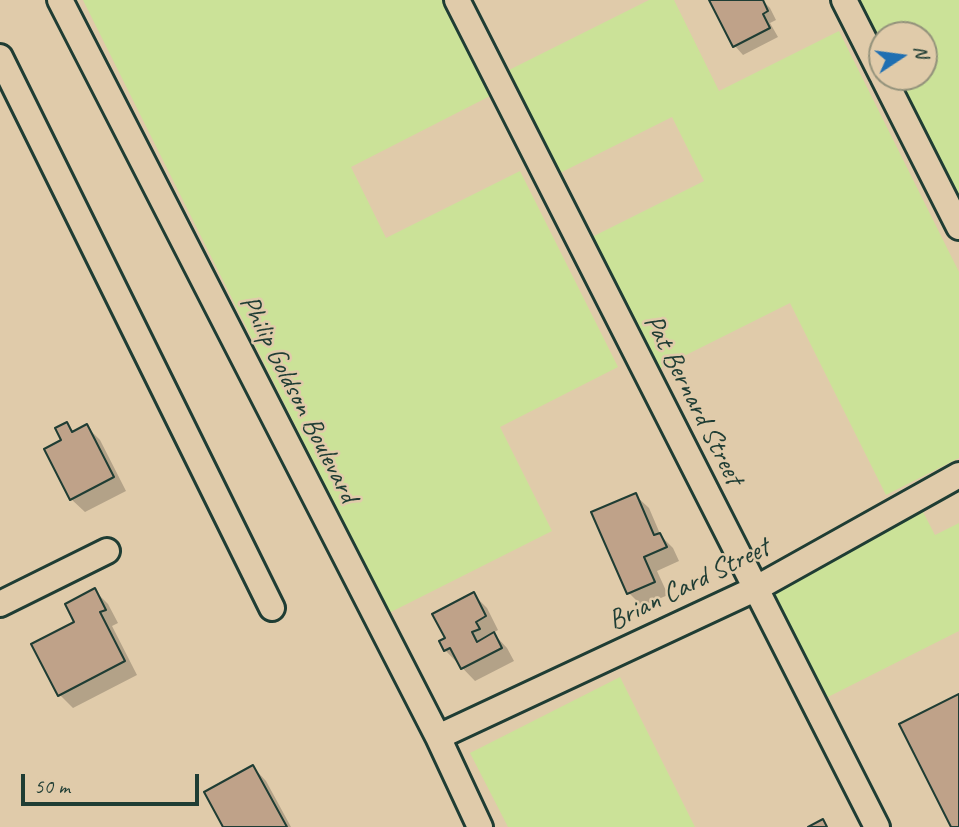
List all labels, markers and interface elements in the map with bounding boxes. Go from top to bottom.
north arrow [868,21,938,91]
text: N [908,43,935,60]
street label: Philip Goldson Boulevard [231,290,365,508]
street label: Pat Bernard Street [636,309,750,491]
street label: Brian Card Street [603,532,775,638]
scale bar [24,760,203,804]
text: 50 m [34,773,70,799]

